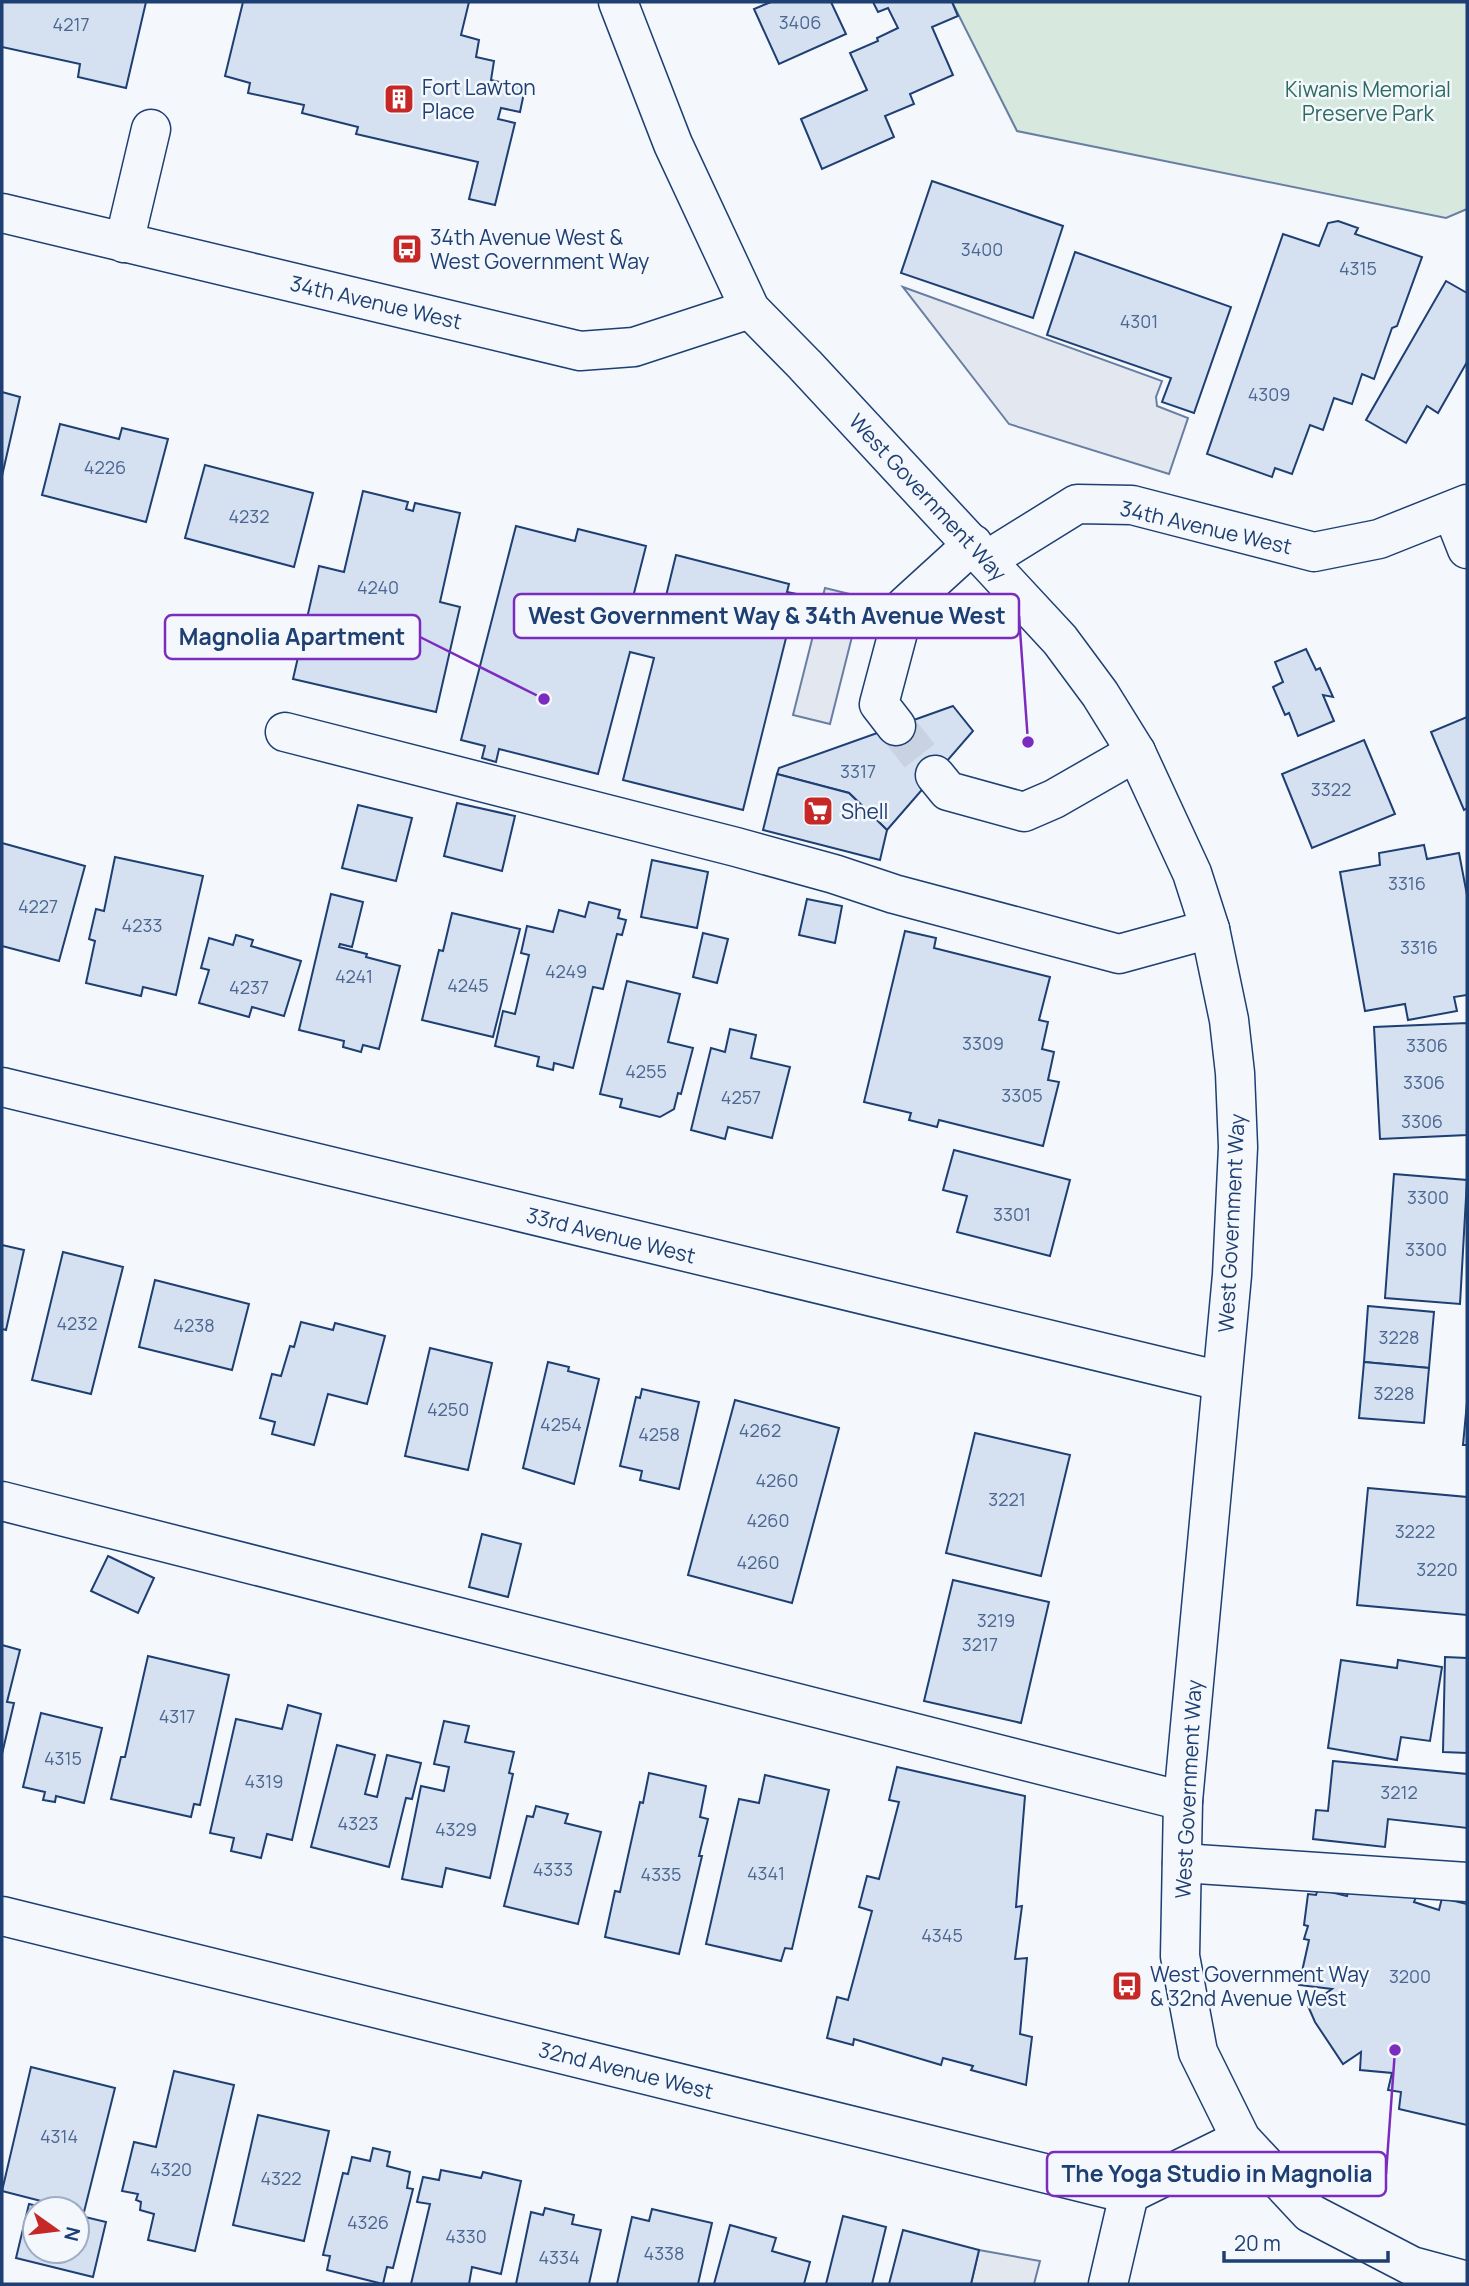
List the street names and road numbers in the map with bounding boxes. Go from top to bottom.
street label: 34th Avenue West [287,269,465,335]
street label: West Government Way [843,407,1013,587]
street label: 34th Avenue West [1117,494,1295,560]
street label: West Government Way [1211,1113,1251,1333]
street label: 33rd Avenue West [523,1200,699,1270]
street label: West Government Way [1168,1679,1208,1899]
street label: 32nd Avenue West [536,2035,716,2105]

